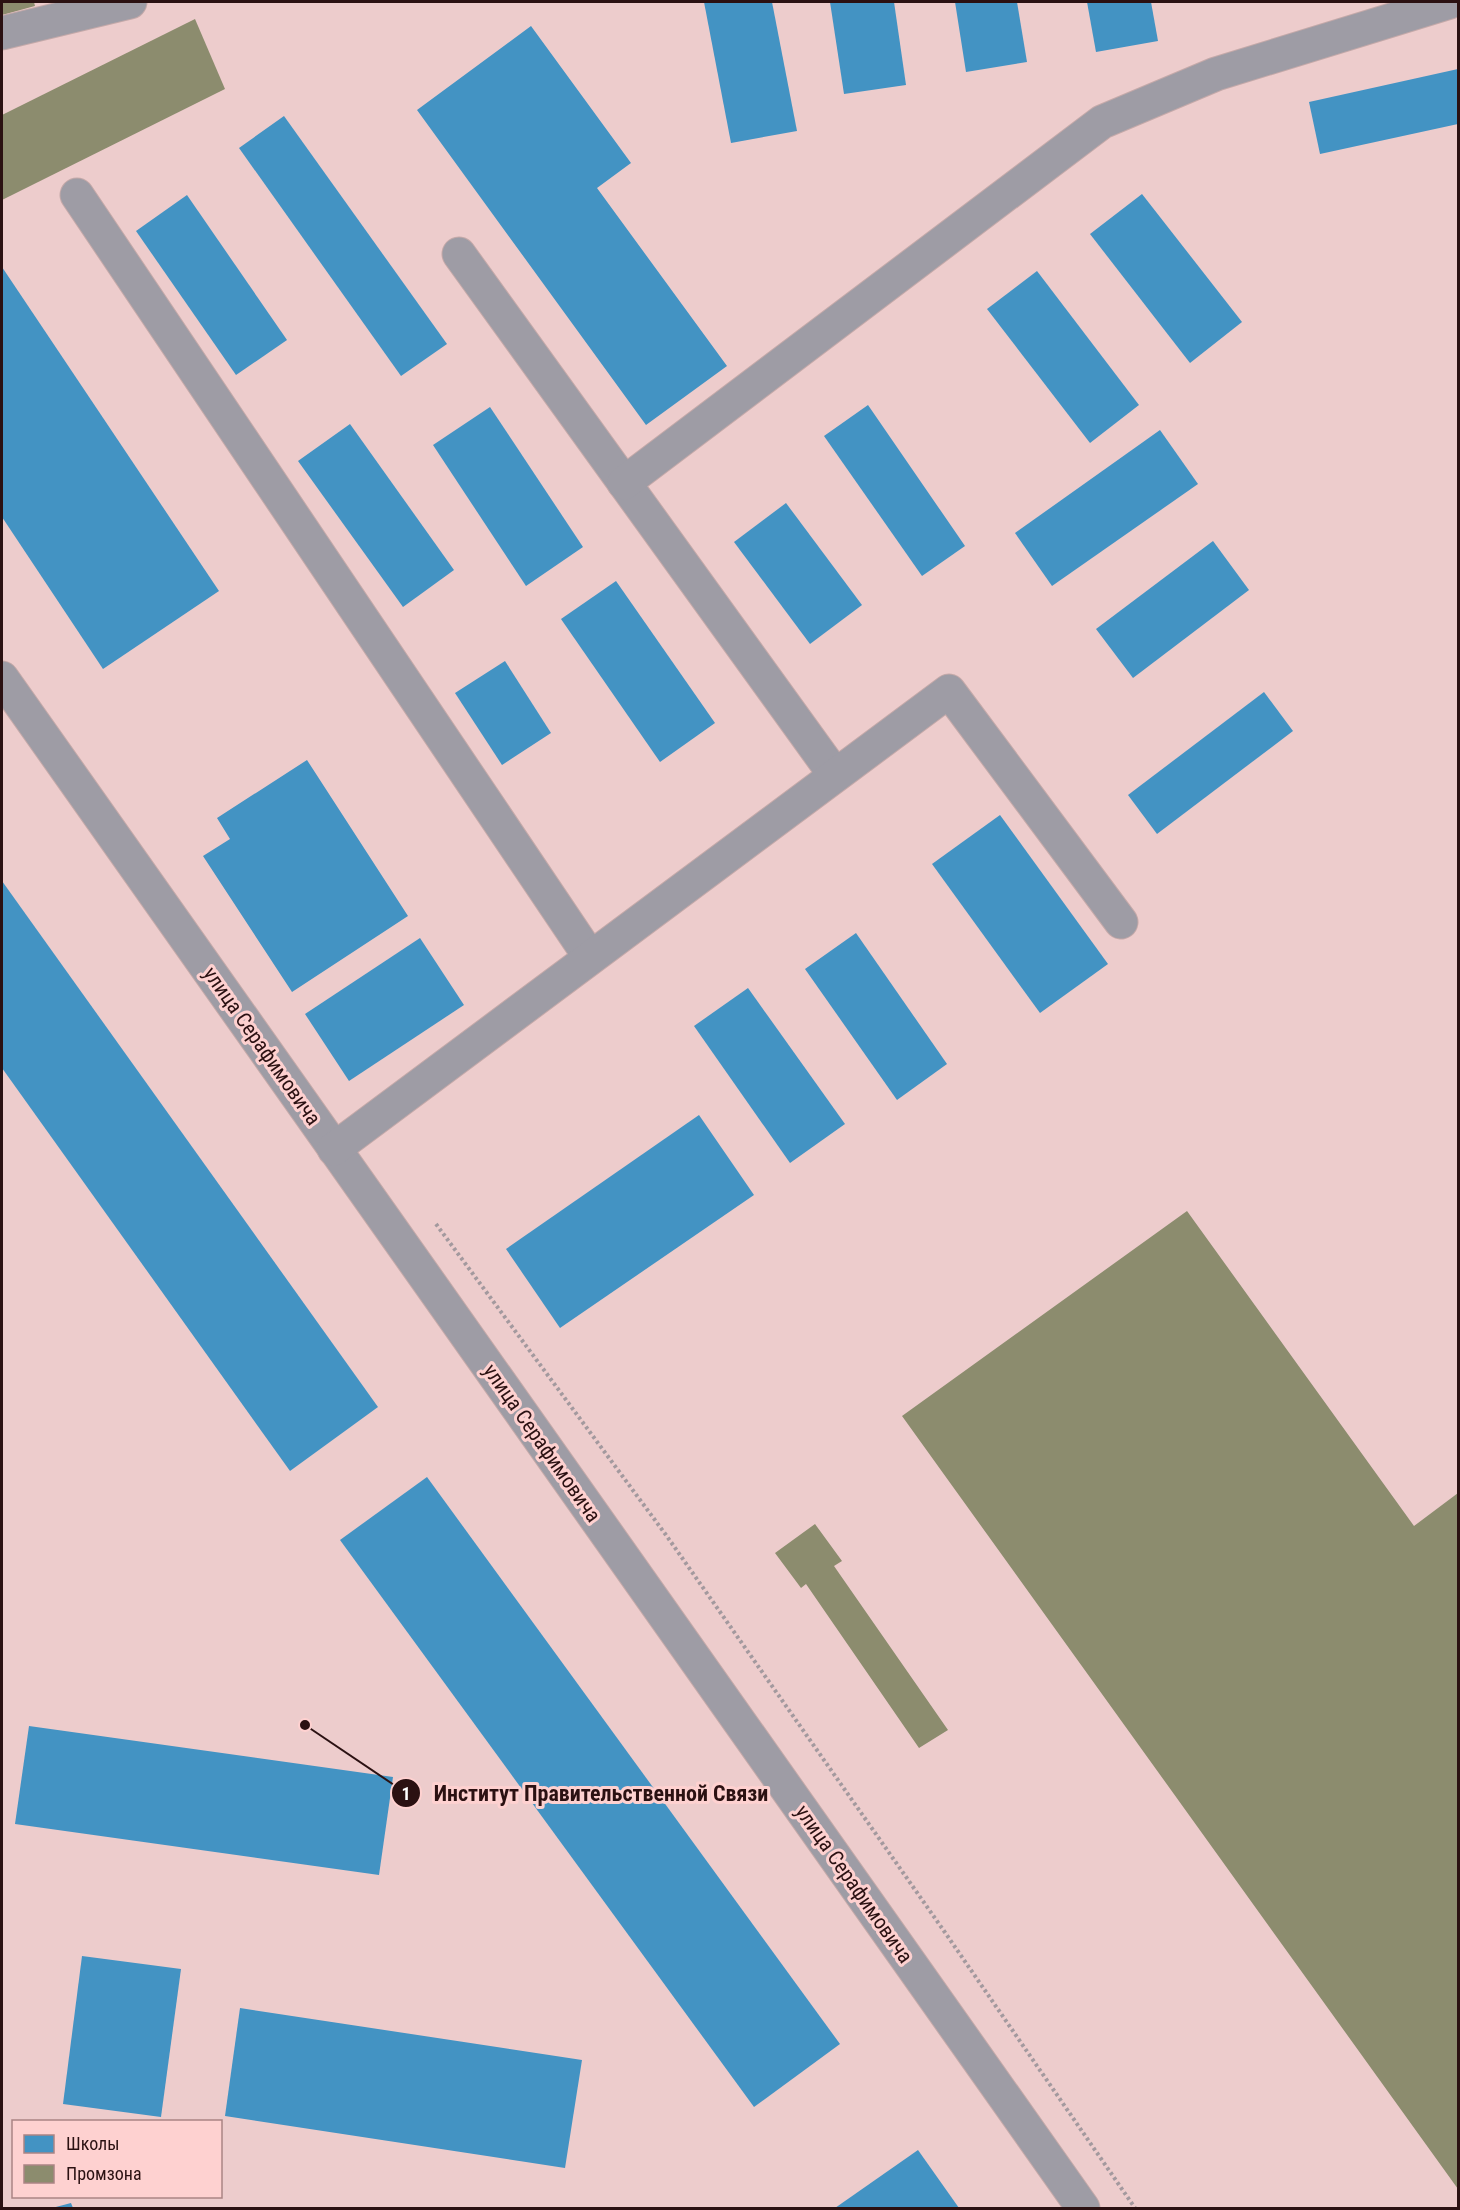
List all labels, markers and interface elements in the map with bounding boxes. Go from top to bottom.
street label: улица Серафимовича [198,962,326,1130]
street label: улица Серафимовича [478,1359,606,1527]
callout: Институт Правительственной Связи [391,1773,780,1813]
text: Институт Правительственной Связи [434,1781,768,1806]
text: 1 [401,1783,411,1804]
street label: улица Серафимовича [790,1800,918,1968]
legend [12,2120,222,2198]
text: Школы [66,2133,119,2154]
text: Промзона [66,2163,142,2184]

